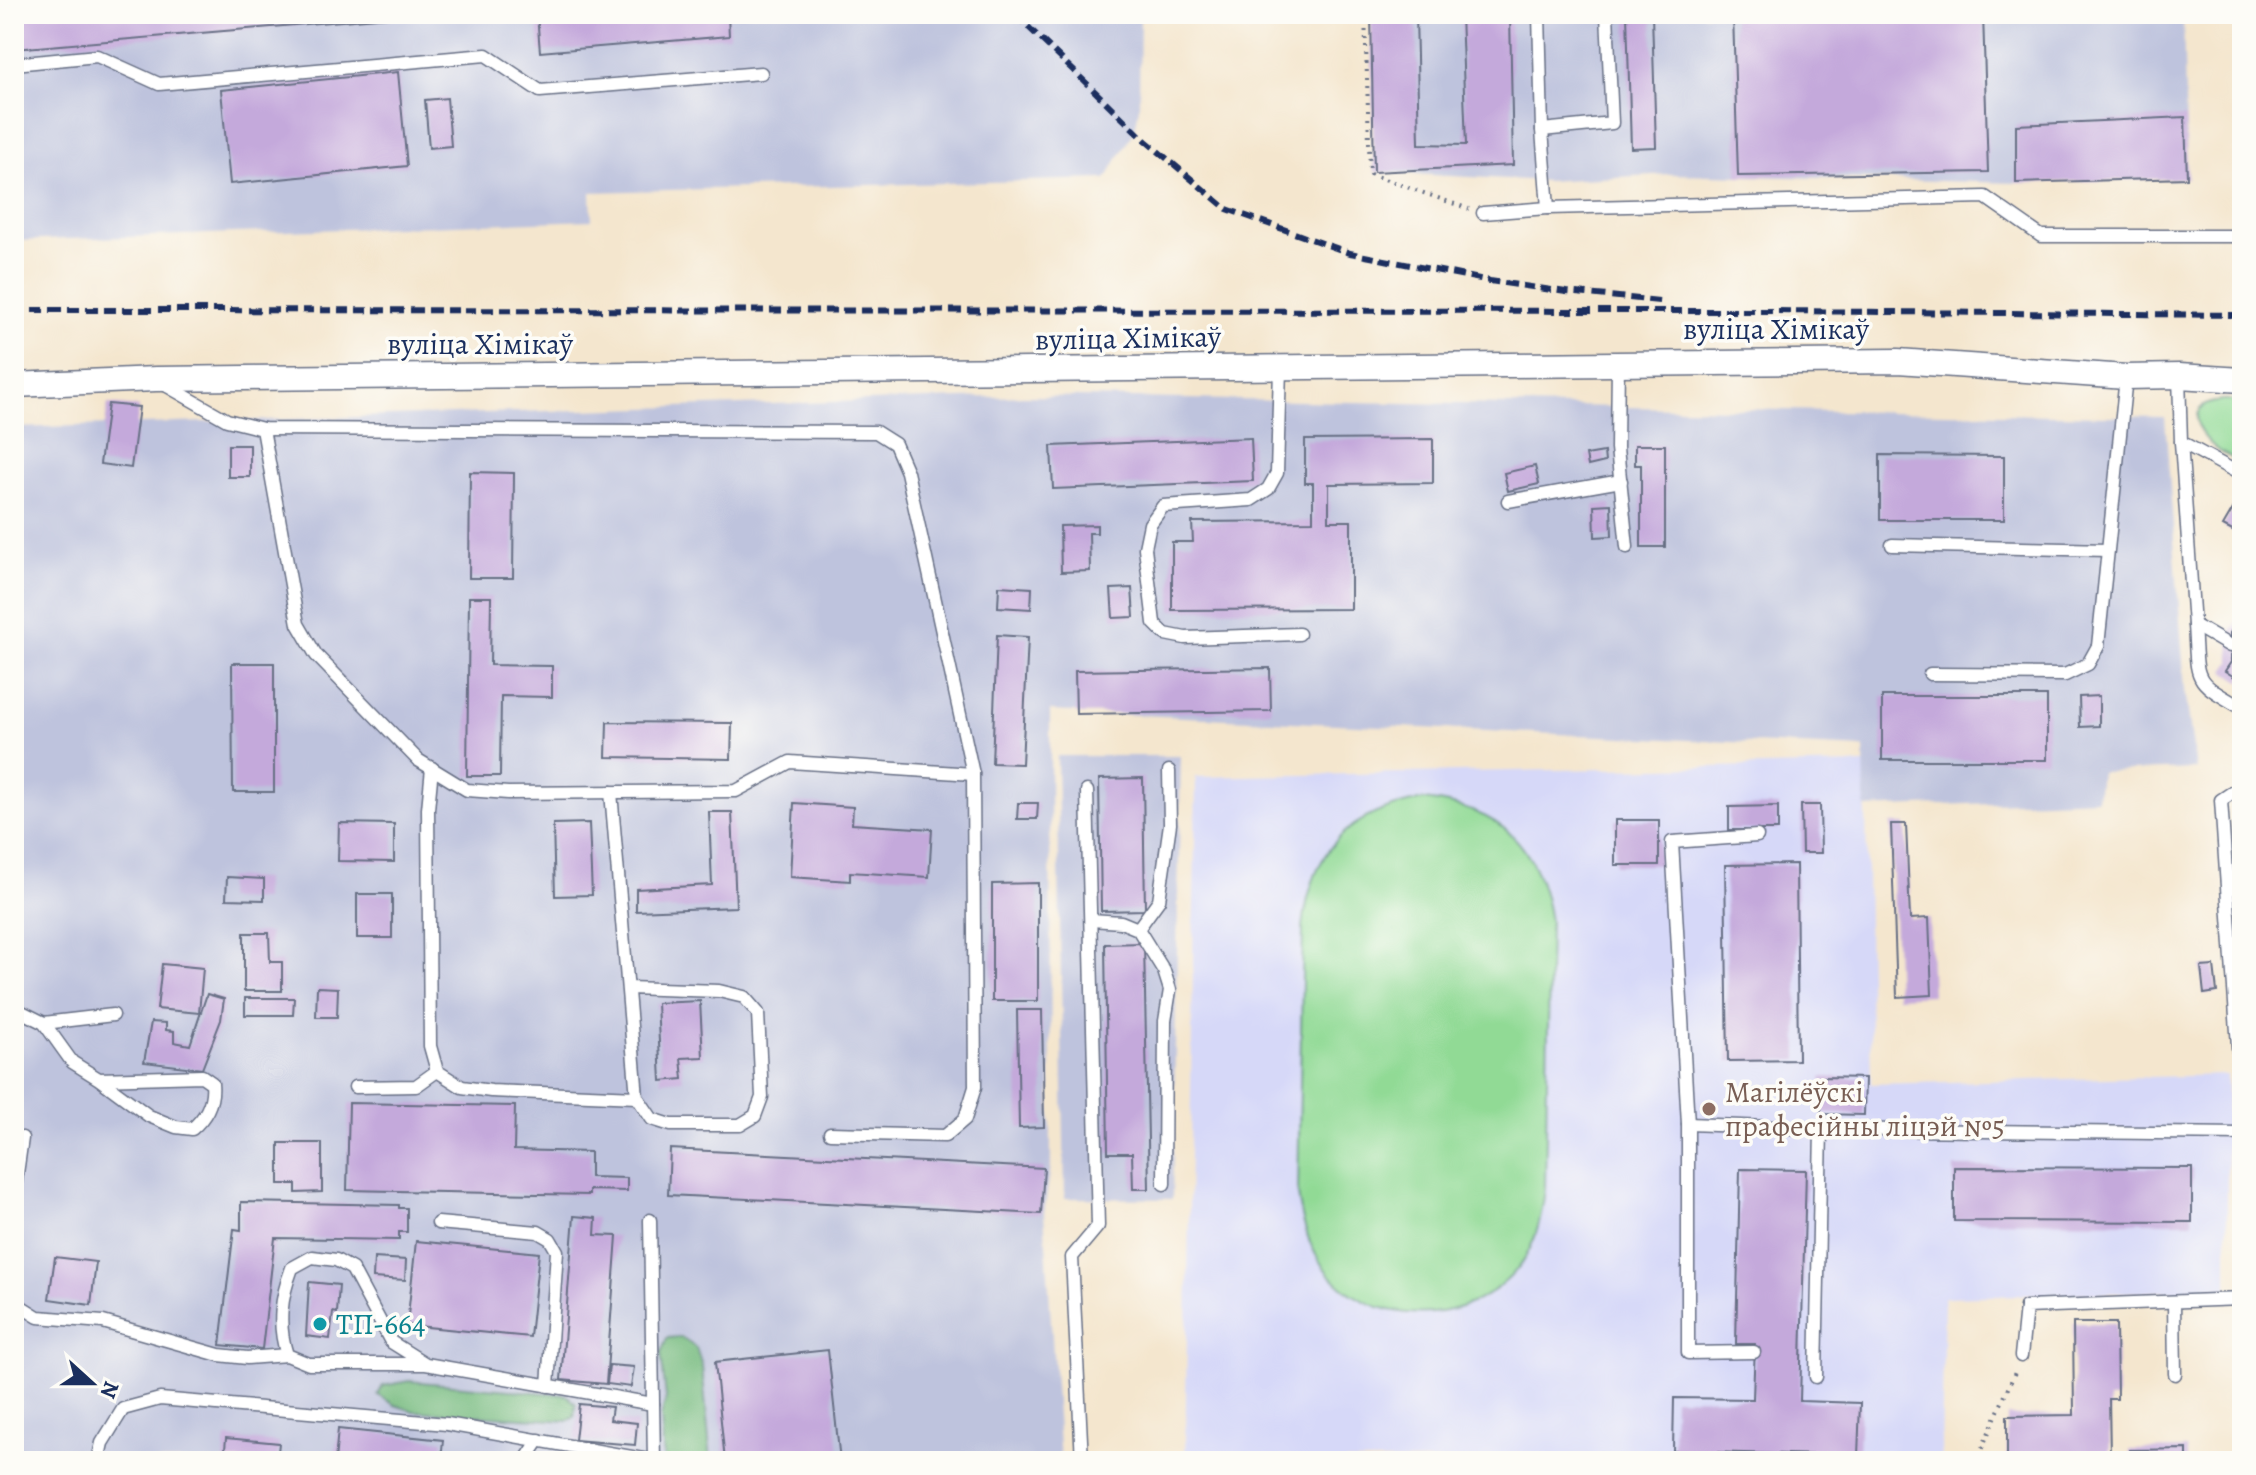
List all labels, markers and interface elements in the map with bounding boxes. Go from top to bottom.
street label: вуліца Хімікаў [1683,309,1869,349]
street label: вуліца Хімікаў [1035,316,1222,360]
street label: вуліца Хімікаў [387,324,573,364]
place label: Магілёўскі прафесійны ліцэй №5 [1725,1072,2005,1146]
marker: Магілёўскі прафесійны ліцэй №5 [1700,1100,1718,1118]
place label: ТП-664 [336,1304,426,1344]
marker: ТП-664 [311,1315,329,1333]
north arrow [52,1343,132,1423]
text: N [93,1377,127,1403]

